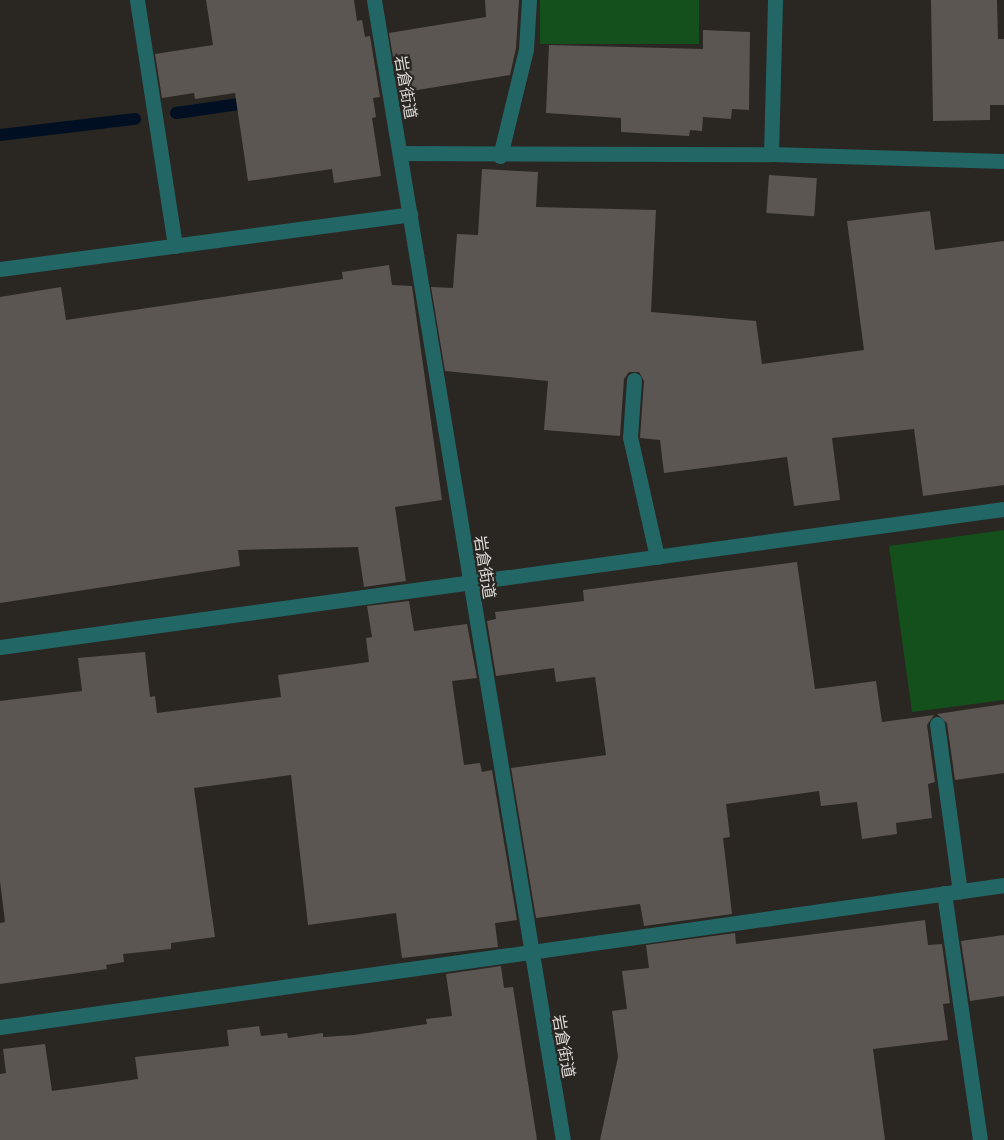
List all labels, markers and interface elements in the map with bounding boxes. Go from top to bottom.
street label: 岩倉街道 [392,54,422,120]
street label: 岩倉街道 [472,534,500,600]
street label: 岩倉街道 [550,1013,580,1079]

